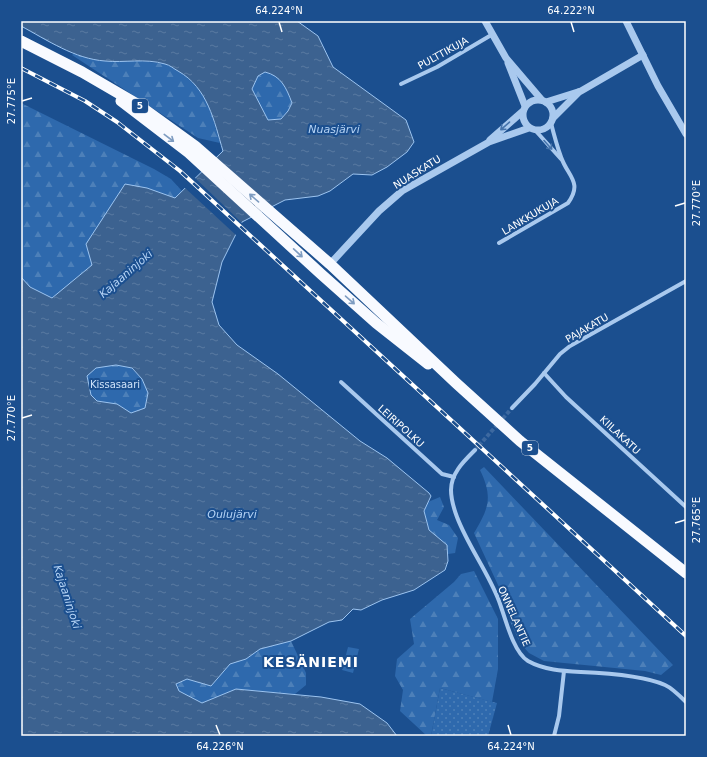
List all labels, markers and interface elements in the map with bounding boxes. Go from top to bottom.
text: 64.224°N [255,5,303,16]
text: 64.222°N [547,5,595,16]
street label: PULTTIKUJA [416,35,470,71]
text: 27.775°E [6,78,17,124]
road number: 5 [132,99,148,113]
one-way arrow [500,122,510,131]
water label: Nuasjärvi [308,123,360,136]
one-way arrow [163,133,174,142]
one-way arrow [543,140,552,151]
street label: NUASKATU [391,153,443,191]
text: 27.770°E [691,180,702,226]
one-way arrow [249,193,259,202]
street label: LANKKUKUJA [500,195,560,237]
water label: Kajaaninjoki [97,247,155,301]
one-way arrow [292,248,303,257]
one-way arrow [345,295,355,305]
street label: PAJAKATU [564,311,610,345]
park label: Kissasaari [90,379,140,390]
text: 27.770°E [6,395,17,441]
street label: LEIRIPOLKU [376,403,426,449]
street label: KIILAKATU [598,414,642,456]
road number: 5 [522,441,538,455]
text: 27.765°E [691,497,702,543]
water label: Oulujärvi [207,508,257,521]
water label: Kajaaninjoki [51,563,83,631]
street label: ONNELANTIE [496,584,532,648]
district label: KESÄNIEMI [263,654,359,670]
text: 64.226°N [196,741,244,752]
text: 64.224°N [487,741,535,752]

